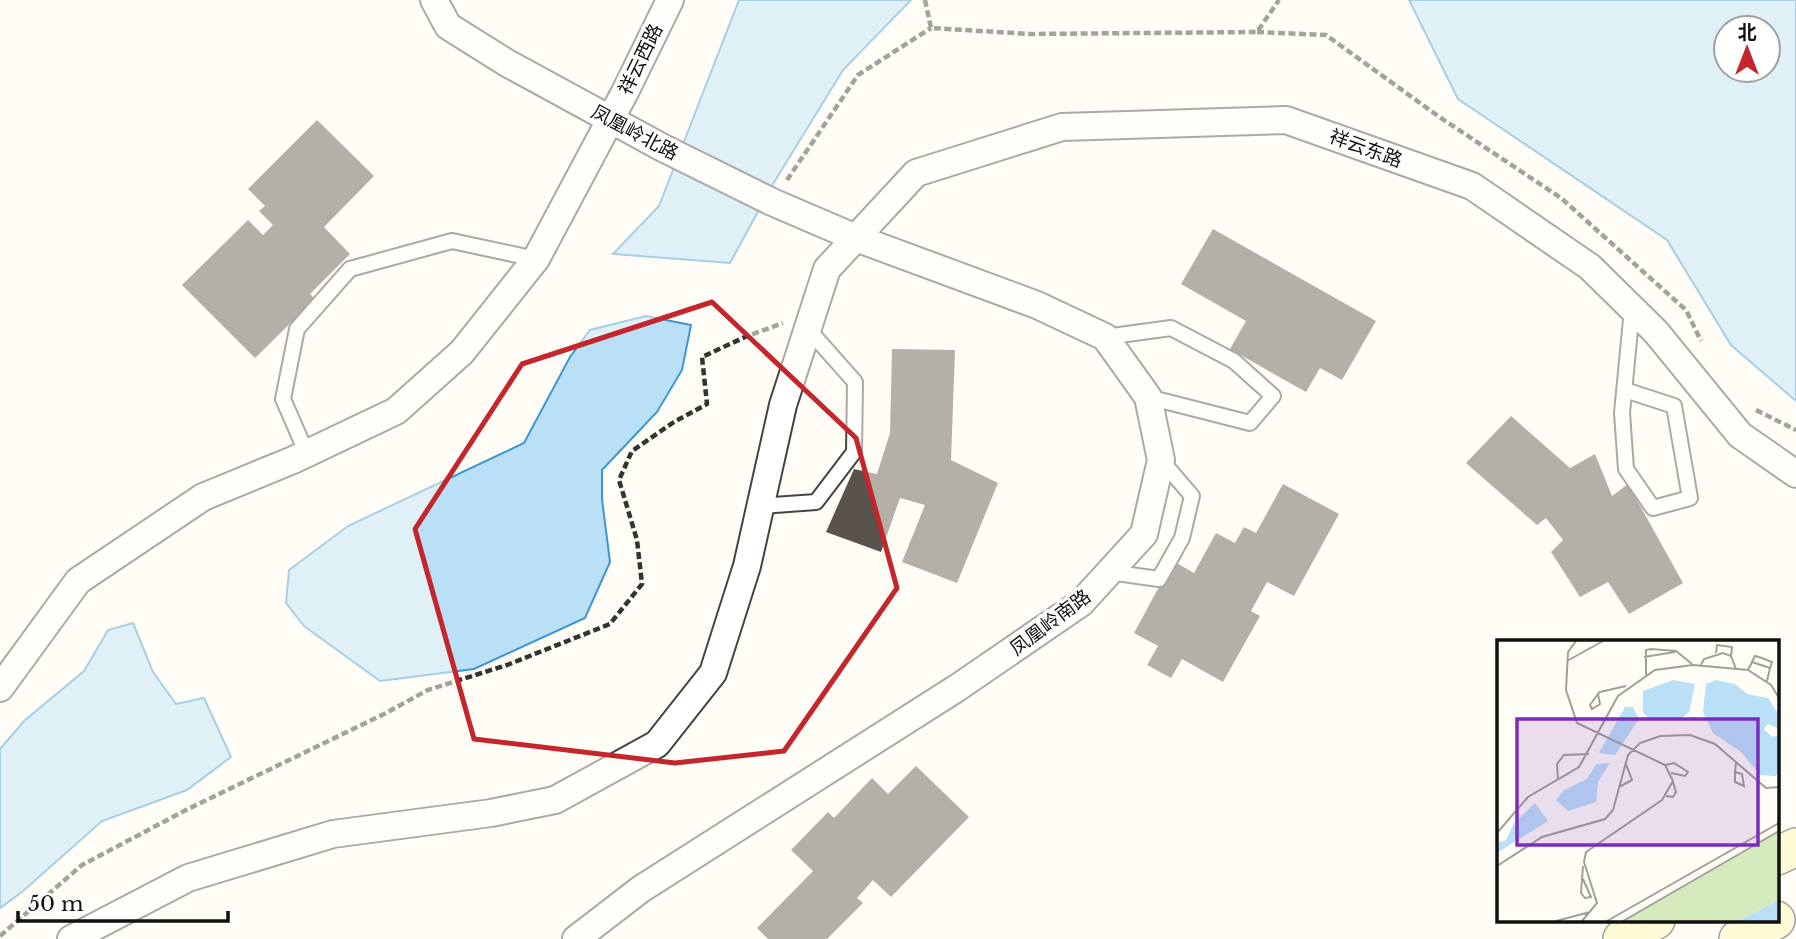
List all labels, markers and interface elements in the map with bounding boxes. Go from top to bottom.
north arrow [1712,14,1782,84]
street label: 祥云西路 [613,20,667,98]
text: 北 [1737,21,1757,44]
street label: 凤凰岭北路 [587,100,682,165]
street label: 祥云东路 [1326,125,1405,172]
street label: 凤凰岭南路 [1005,585,1095,660]
inset map [1497,640,1778,922]
scale bar [18,880,228,924]
text: 50 m [28,891,84,917]

